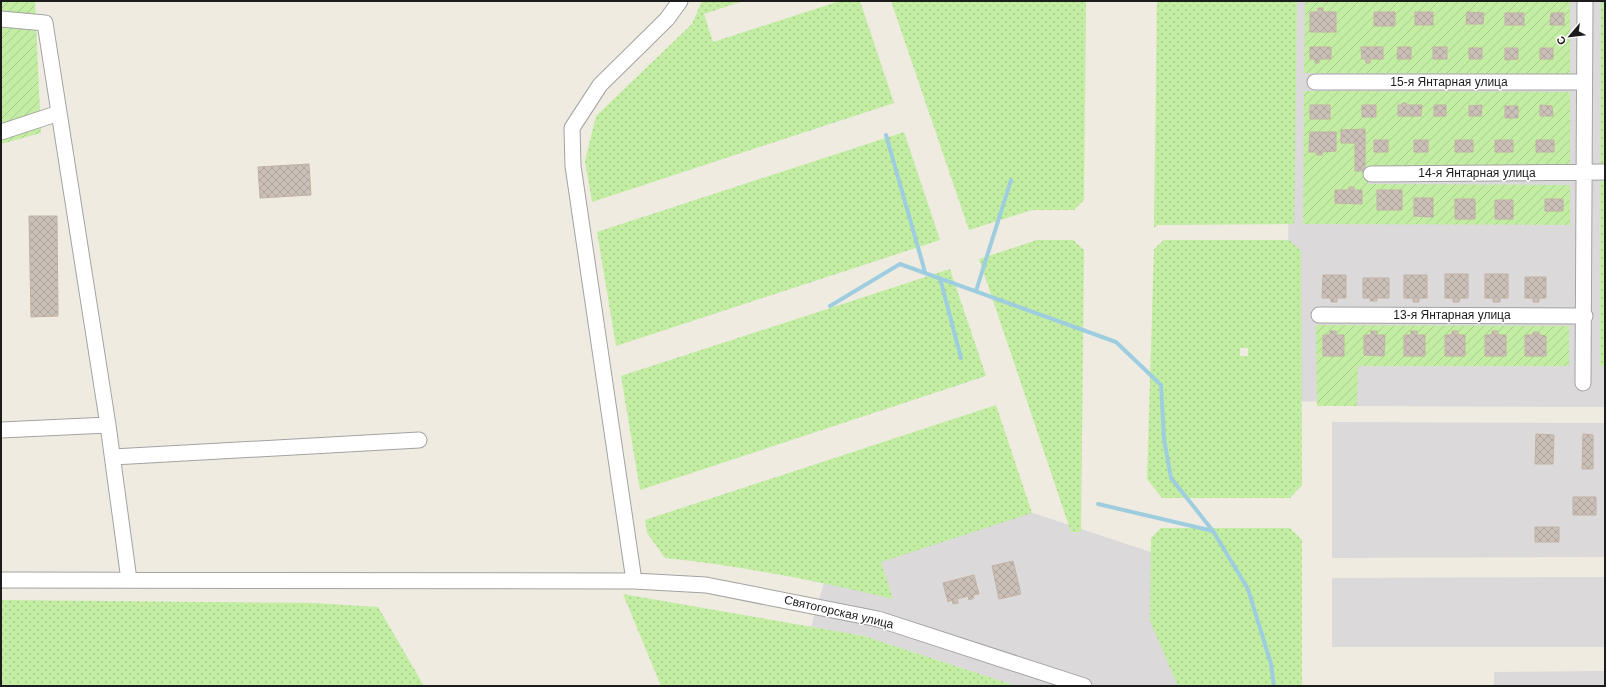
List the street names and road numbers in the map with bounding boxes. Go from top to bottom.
street label: 15-я Янтарная улица [1390,75,1508,89]
street label: 14-я Янтарная улица [1418,166,1536,180]
street label: 13-я Янтарная улица [1393,308,1511,322]
street label: Святогорская улица [783,593,895,631]

